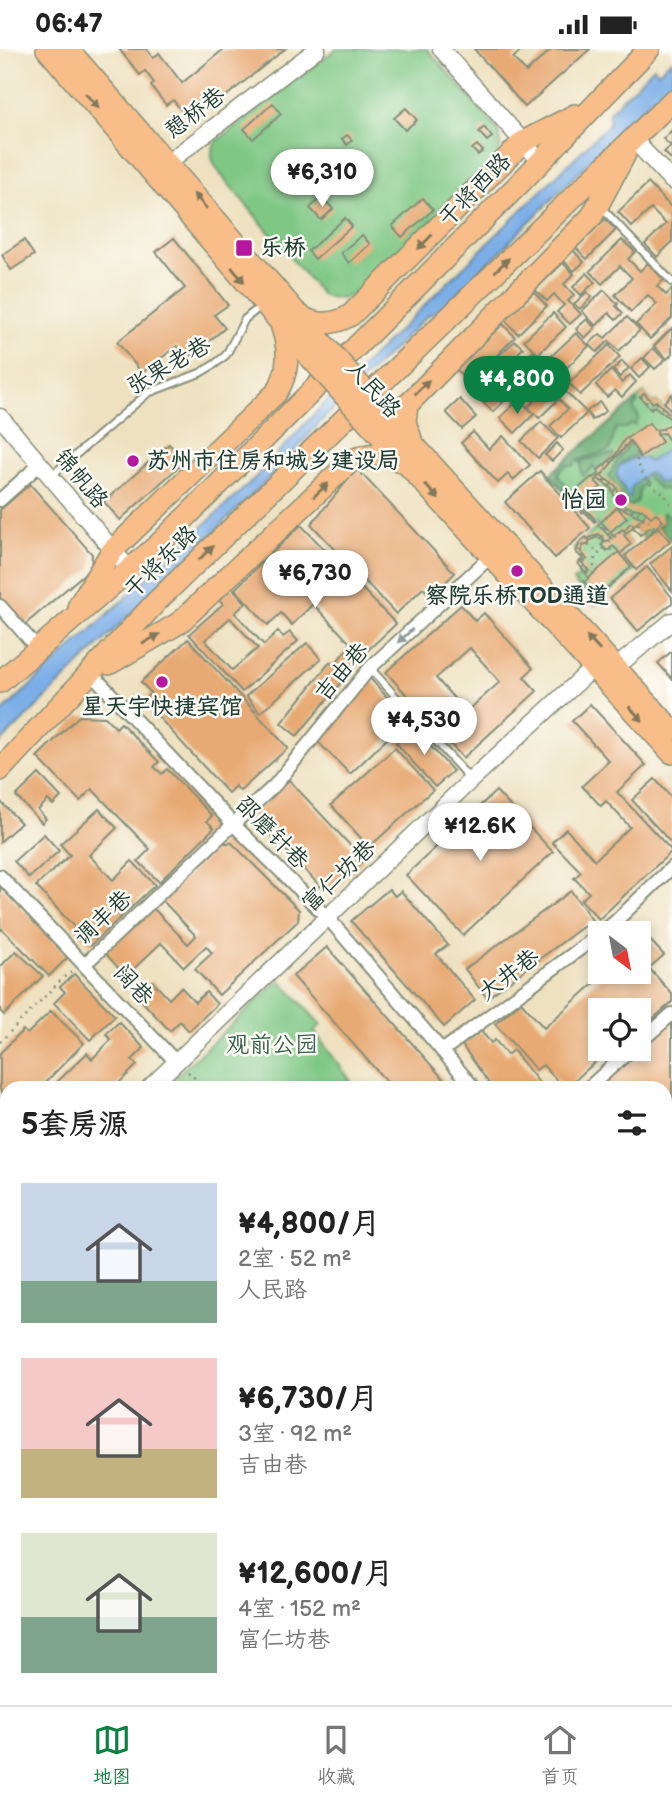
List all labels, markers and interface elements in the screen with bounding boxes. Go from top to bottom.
text: 06:47 [35,9,103,40]
street label: 憩桥巷 [159,80,232,145]
one-way arrow [84,92,99,110]
street label: 干将西路 [433,147,517,233]
pin: ¥6,310 [265,149,379,209]
text: ¥6,310 [287,158,357,186]
one-way arrow [193,193,208,210]
one-way arrow [417,233,433,250]
place label: 乐桥 [260,234,306,262]
marker: 乐桥 [234,238,254,258]
one-way arrow [493,257,510,273]
one-way arrow [231,265,246,283]
street label: 张果老巷 [122,330,217,401]
street label: 人民路 [340,354,406,424]
pin: ¥4,800 [460,357,574,416]
text: ¥4,800 [479,365,555,393]
one-way arrow [414,379,430,396]
street label: 锦帆路 [48,444,114,514]
place label: 苏州市住房和城乡建设局 [147,447,400,475]
marker: 苏州市住房和城乡建设局 [125,453,141,469]
one-way arrow [312,482,329,498]
one-way arrow [424,483,440,500]
place label: 怡园 [561,486,607,514]
marker: 怡园 [613,492,629,508]
street label: 干将东路 [119,520,203,604]
one-way arrow [197,546,214,562]
pin: ¥6,730 [258,551,372,610]
text: ¥6,730 [278,559,352,587]
marker: 察院乐桥TOD通道 [509,563,525,579]
place label: 察院乐桥TOD通道 [425,582,609,610]
one-way arrow [397,627,414,643]
one-way arrow [141,633,160,646]
one-way arrow [585,634,601,652]
street label: 吉由巷 [309,636,376,707]
marker: 星天宇快捷宾馆 [154,674,170,690]
place label: 星天宇快捷宾馆 [82,693,243,721]
pin: ¥4,530 [367,697,481,757]
one-way arrow [628,705,644,723]
text: ¥4,530 [387,706,461,734]
street label: 邵磨针巷 [230,791,315,876]
pin: ¥12.6K [423,803,537,863]
text: ¥12.6K [444,812,516,840]
street label: 富仁坊巷 [296,833,383,918]
street label: 调丰巷 [68,884,139,952]
north arrow [588,921,651,983]
map controls [588,921,651,1061]
street label: 大井巷 [473,942,546,1007]
street label: 阔巷 [107,959,160,1012]
button: locate [588,998,651,1061]
park label: 观前公园 [226,1031,318,1059]
icon: filters [613,1104,651,1142]
text: 5套房源 [21,1107,128,1143]
text: ¥4,800/月 [238,1206,381,1242]
icon: home [77,1211,161,1295]
text: 2室 · 52 m² [238,1245,351,1273]
text: 人民路 [238,1276,307,1304]
text: ¥6,730/月 [238,1381,378,1417]
icon: home [77,1386,161,1470]
text: 3室 · 92 m² [238,1420,352,1448]
text: 吉由巷 [238,1451,307,1479]
text: ¥12,600/月 [238,1556,394,1592]
icon: home [77,1561,161,1645]
text: 4室 · 152 m² [238,1595,361,1623]
text: 富仁坊巷 [238,1626,330,1654]
tab: 地图 [93,1721,131,1789]
tab: 收藏 [317,1721,355,1789]
tab: 首页 [541,1721,579,1789]

